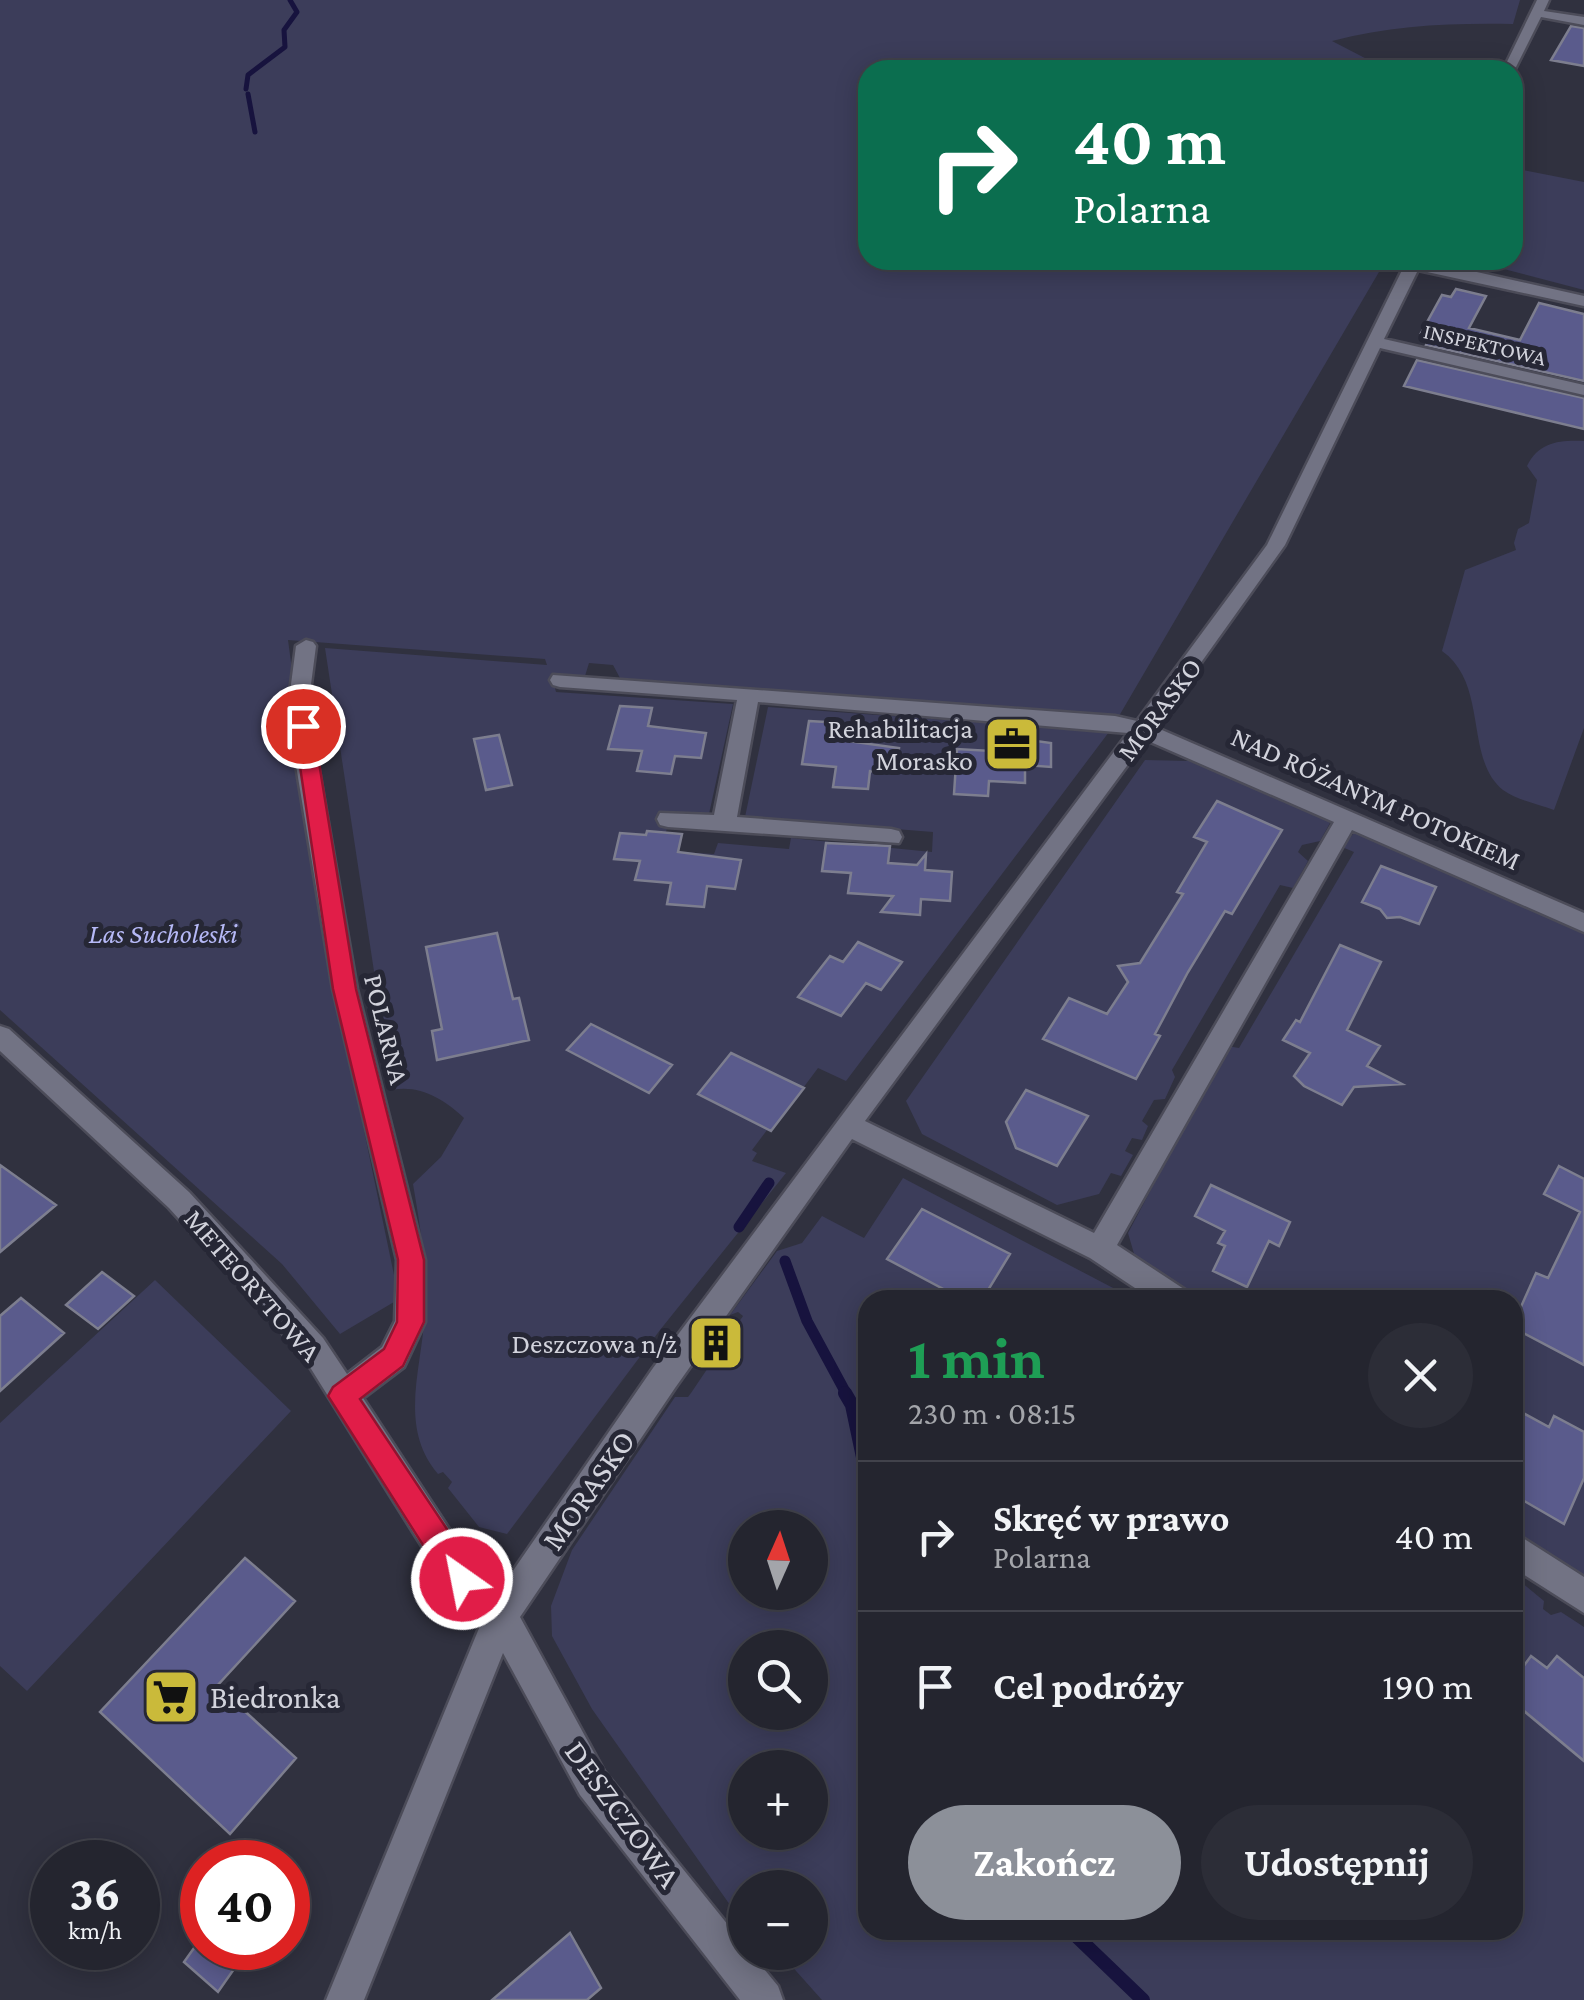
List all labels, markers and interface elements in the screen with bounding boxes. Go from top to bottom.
icon: right [908,100,1038,230]
text: 40 m [1073,101,1226,179]
text: Polarna [1073,183,1211,233]
street label: INSPEKTOWA [1421,318,1549,371]
street label: MORASKO [1111,652,1208,767]
pin [261,684,346,769]
icon: arrive [276,699,331,754]
place label: Rehabilitacja Morasko [828,713,973,776]
office icon: Rehabilitacja Morasko [982,714,1042,774]
street label: NAD RÓŻANYM POTOKIEM [1226,721,1525,876]
park label: Las Sucholeski [88,918,238,949]
street label: POLARNA [358,971,415,1087]
street label: METEORYTOWA [178,1203,327,1368]
building icon: Deszczowa n/ż [686,1313,746,1373]
button: close [1368,1323,1473,1428]
text: 1 min [908,1324,1045,1391]
place label: Deszczowa n/ż [511,1328,677,1359]
text: 230 m · 08:15 [908,1395,1076,1431]
street label: MORASKO [534,1423,642,1557]
text: Skręć w prawo [993,1497,1229,1539]
icon: right [908,1509,963,1564]
north arrow [728,1510,828,1610]
map controls [728,1510,828,1970]
text: 40 m [1394,1515,1473,1557]
position arrow [410,1527,514,1631]
text: Polarna [993,1539,1091,1575]
button: search [728,1630,828,1730]
icon: arrive [908,1659,963,1714]
text: Cel podróży [993,1665,1183,1707]
text: 190 m [1382,1665,1473,1707]
supermarket icon: Biedronka [141,1667,201,1727]
place label: Biedronka [210,1679,341,1715]
street label: DESZCZOWA [558,1734,689,1895]
button: + [728,1750,828,1850]
button: Zakończ [908,1805,1181,1920]
button: Udostępnij [1201,1805,1473,1920]
speed limit sign: 40 [180,1840,310,1970]
text: 36 [69,1865,121,1921]
button: − [728,1870,828,1970]
text: km/h [68,1917,122,1944]

